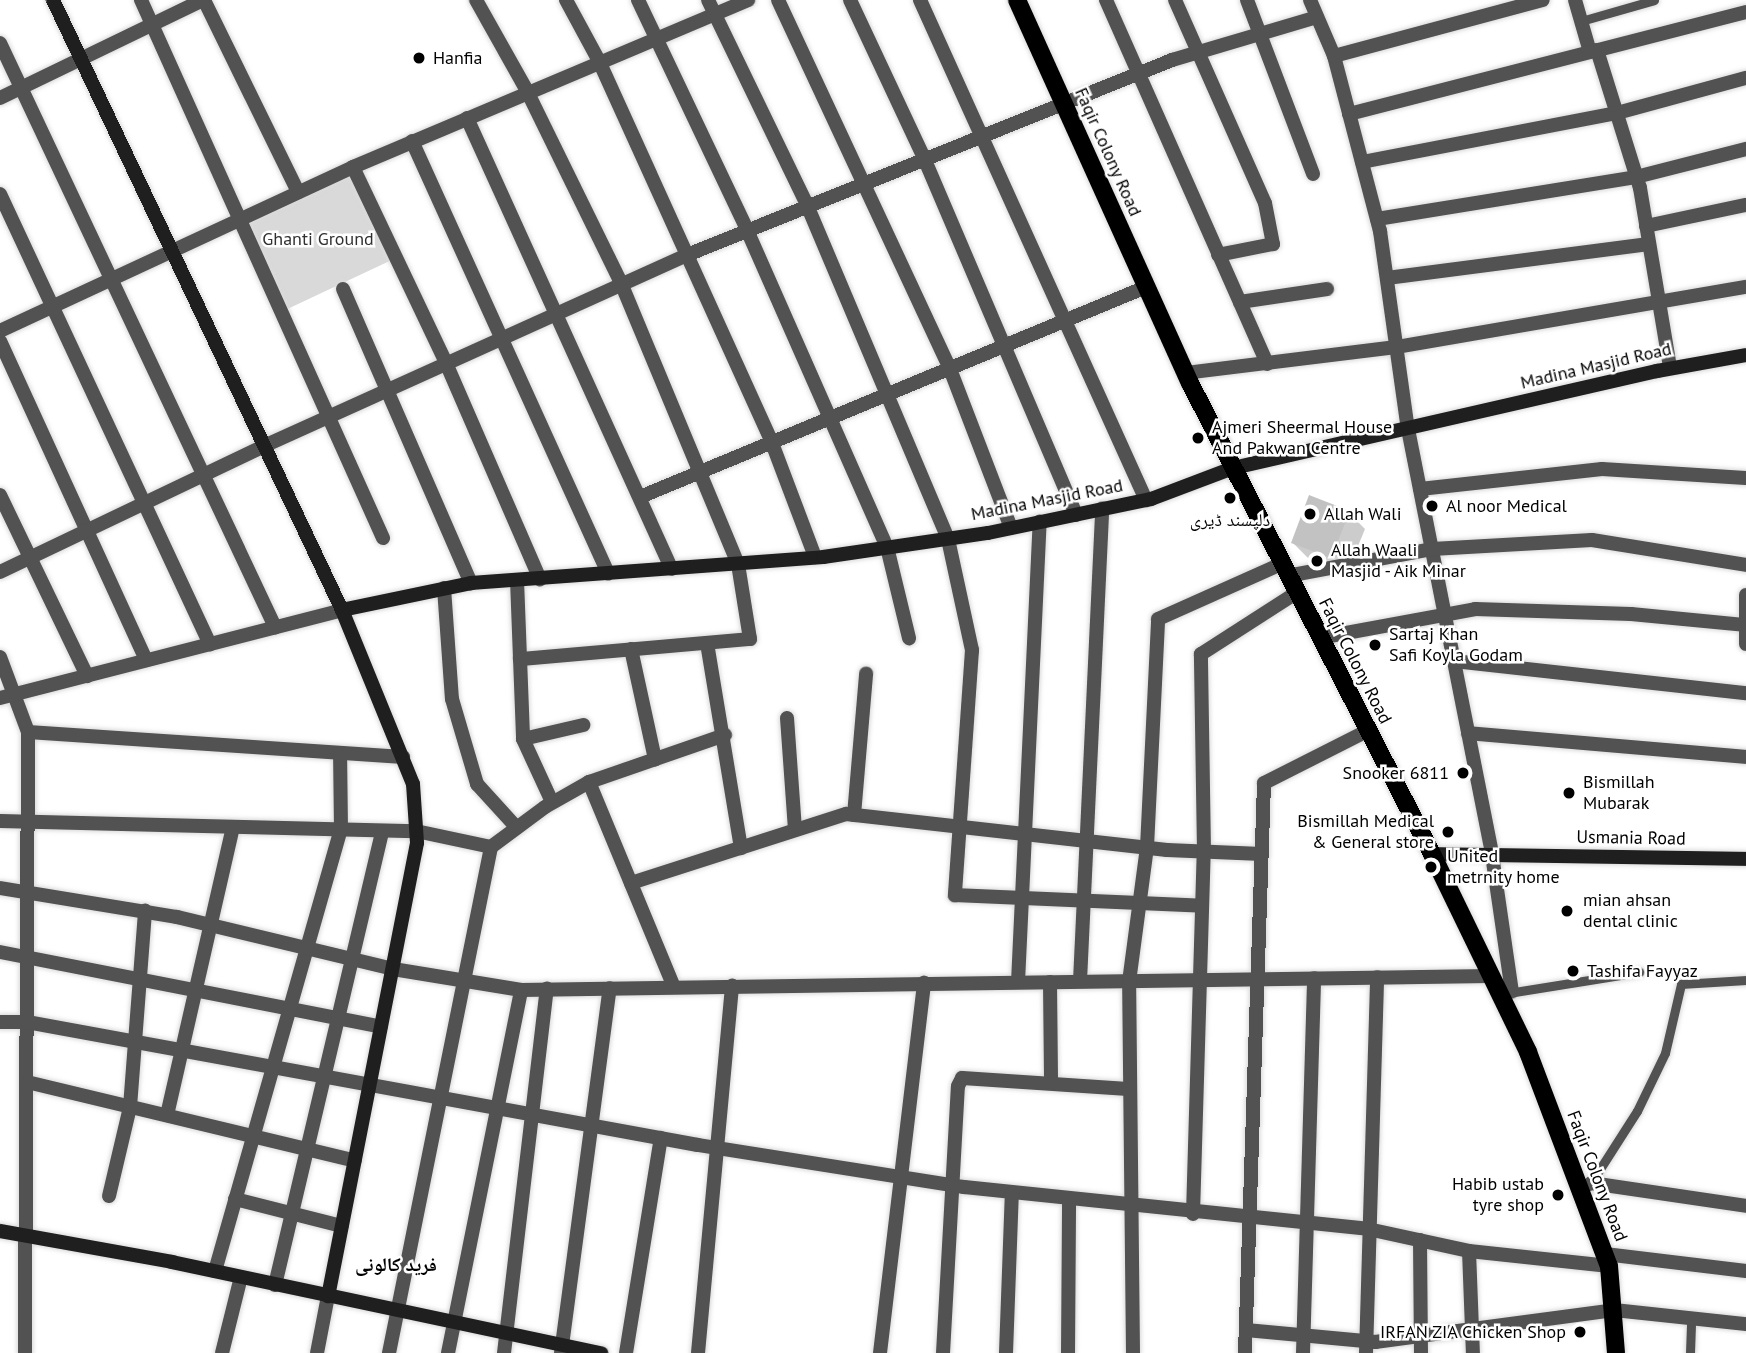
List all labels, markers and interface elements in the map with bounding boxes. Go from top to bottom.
place label: Hanfia [433,47,483,69]
marker: Hanfia [411,50,427,66]
street label: Faqir Colony Road [1070,84,1146,220]
park label: Ghanti Ground [262,228,374,250]
street label: Madina Masjid Road [1518,338,1674,394]
place label: Ajmeri Sheermal House And Pakwan Centre [1212,417,1392,460]
marker: Ajmeri Sheermal House And Pakwan Centre [1190,430,1206,446]
street label: Madina Masjid Road [969,475,1125,525]
marker: دلپسند ڈیری [1222,490,1238,506]
place label: Al noor Medical [1446,495,1567,517]
marker: Al noor Medical [1424,498,1440,514]
place label: Allah Wali [1324,503,1402,525]
marker: Allah Wali [1302,506,1318,522]
place label: دلپسند ڈیری [1190,509,1270,531]
place label: Allah Waali Masjid - Aik Minar [1331,540,1470,582]
marker: Allah Waali Masjid - Aik Minar [1309,553,1325,569]
street label: Faqir Colony Road [1314,594,1396,728]
place label: Sartaj Khan Safi Koyla Godam [1389,624,1523,666]
marker: Sartaj Khan Safi Koyla Godam [1367,637,1383,653]
place label: Snooker 6811 [1343,762,1449,784]
marker: Snooker 6811 [1455,765,1471,781]
place label: Bismillah Mubarak [1583,772,1655,814]
marker: Bismillah Mubarak [1561,785,1577,801]
place label: Bismillah Medical & General store [1297,811,1434,854]
marker: Bismillah Medical & General store [1440,824,1456,840]
street label: Usmania Road [1576,826,1686,850]
place label: United metrnity home [1447,846,1560,888]
marker: United metrnity home [1421,857,1441,877]
place label: mian ahsan dental clinic [1583,890,1678,932]
marker: mian ahsan dental clinic [1557,901,1577,921]
place label: Tashifa Fayyaz [1587,960,1698,982]
marker: Tashifa Fayyaz [1565,963,1581,979]
street label: Faqir Colony Road [1562,1107,1632,1245]
place label: Habib ustab tyre shop [1452,1174,1544,1216]
marker: Habib ustab tyre shop [1550,1187,1566,1203]
district label: فرید کالونی [355,1254,437,1276]
place label: IRFAN ZIA Chicken Shop [1379,1321,1566,1343]
marker: IRFAN ZIA Chicken Shop [1572,1324,1588,1340]

